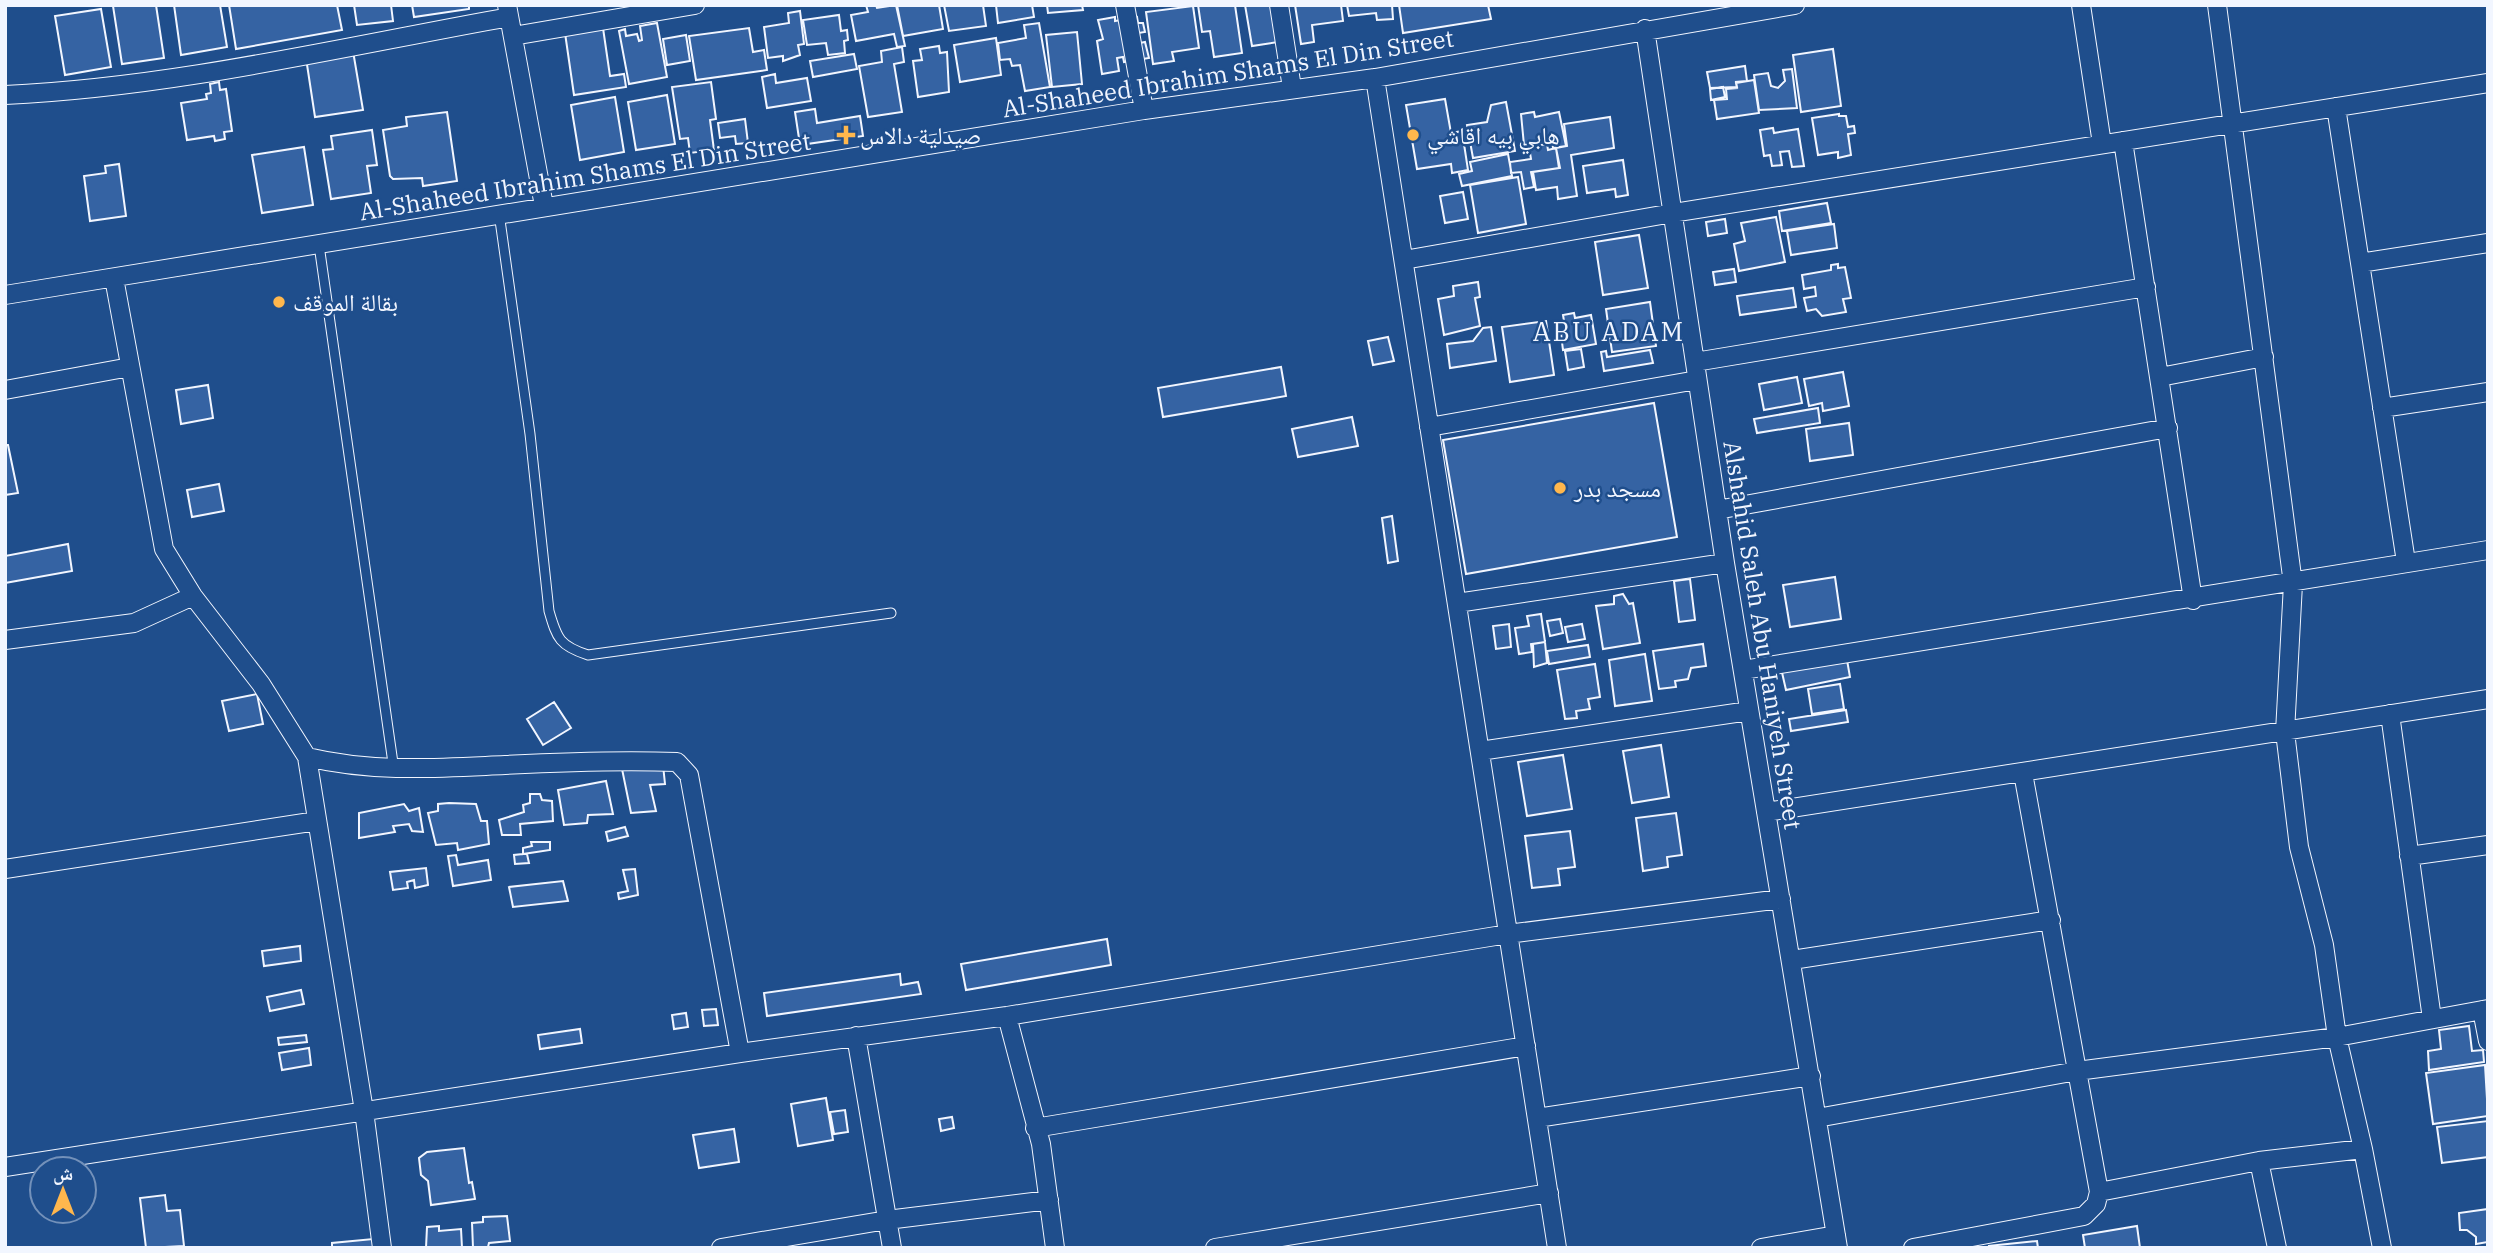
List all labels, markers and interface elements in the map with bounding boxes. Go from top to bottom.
street label: Al-Shaheed Ibrahim Shams El Din Street [1000,22,1456,124]
place label: صيدلية دالاس [860,119,981,151]
place label: هابي بيه اقاشي [1427,119,1560,155]
street label: Al-Shaheed Ibrahim Shams El Din Street [357,125,813,227]
marker: صيدلية دالاس [838,127,854,143]
marker: هابي بيه اقاشي [1405,127,1421,143]
place label: بقالة الموقف [293,286,398,318]
marker: بقالة الموقف [271,294,287,310]
district label: ABU ADAM [1533,314,1685,348]
street label: Alshahid Saleh Abu Haniyeh Street [1716,438,1810,832]
place label: مسجد بدر [1573,472,1661,504]
marker: مسجد بدر [1552,480,1568,496]
north arrow [28,1155,98,1225]
text: ش [53,1161,73,1185]

